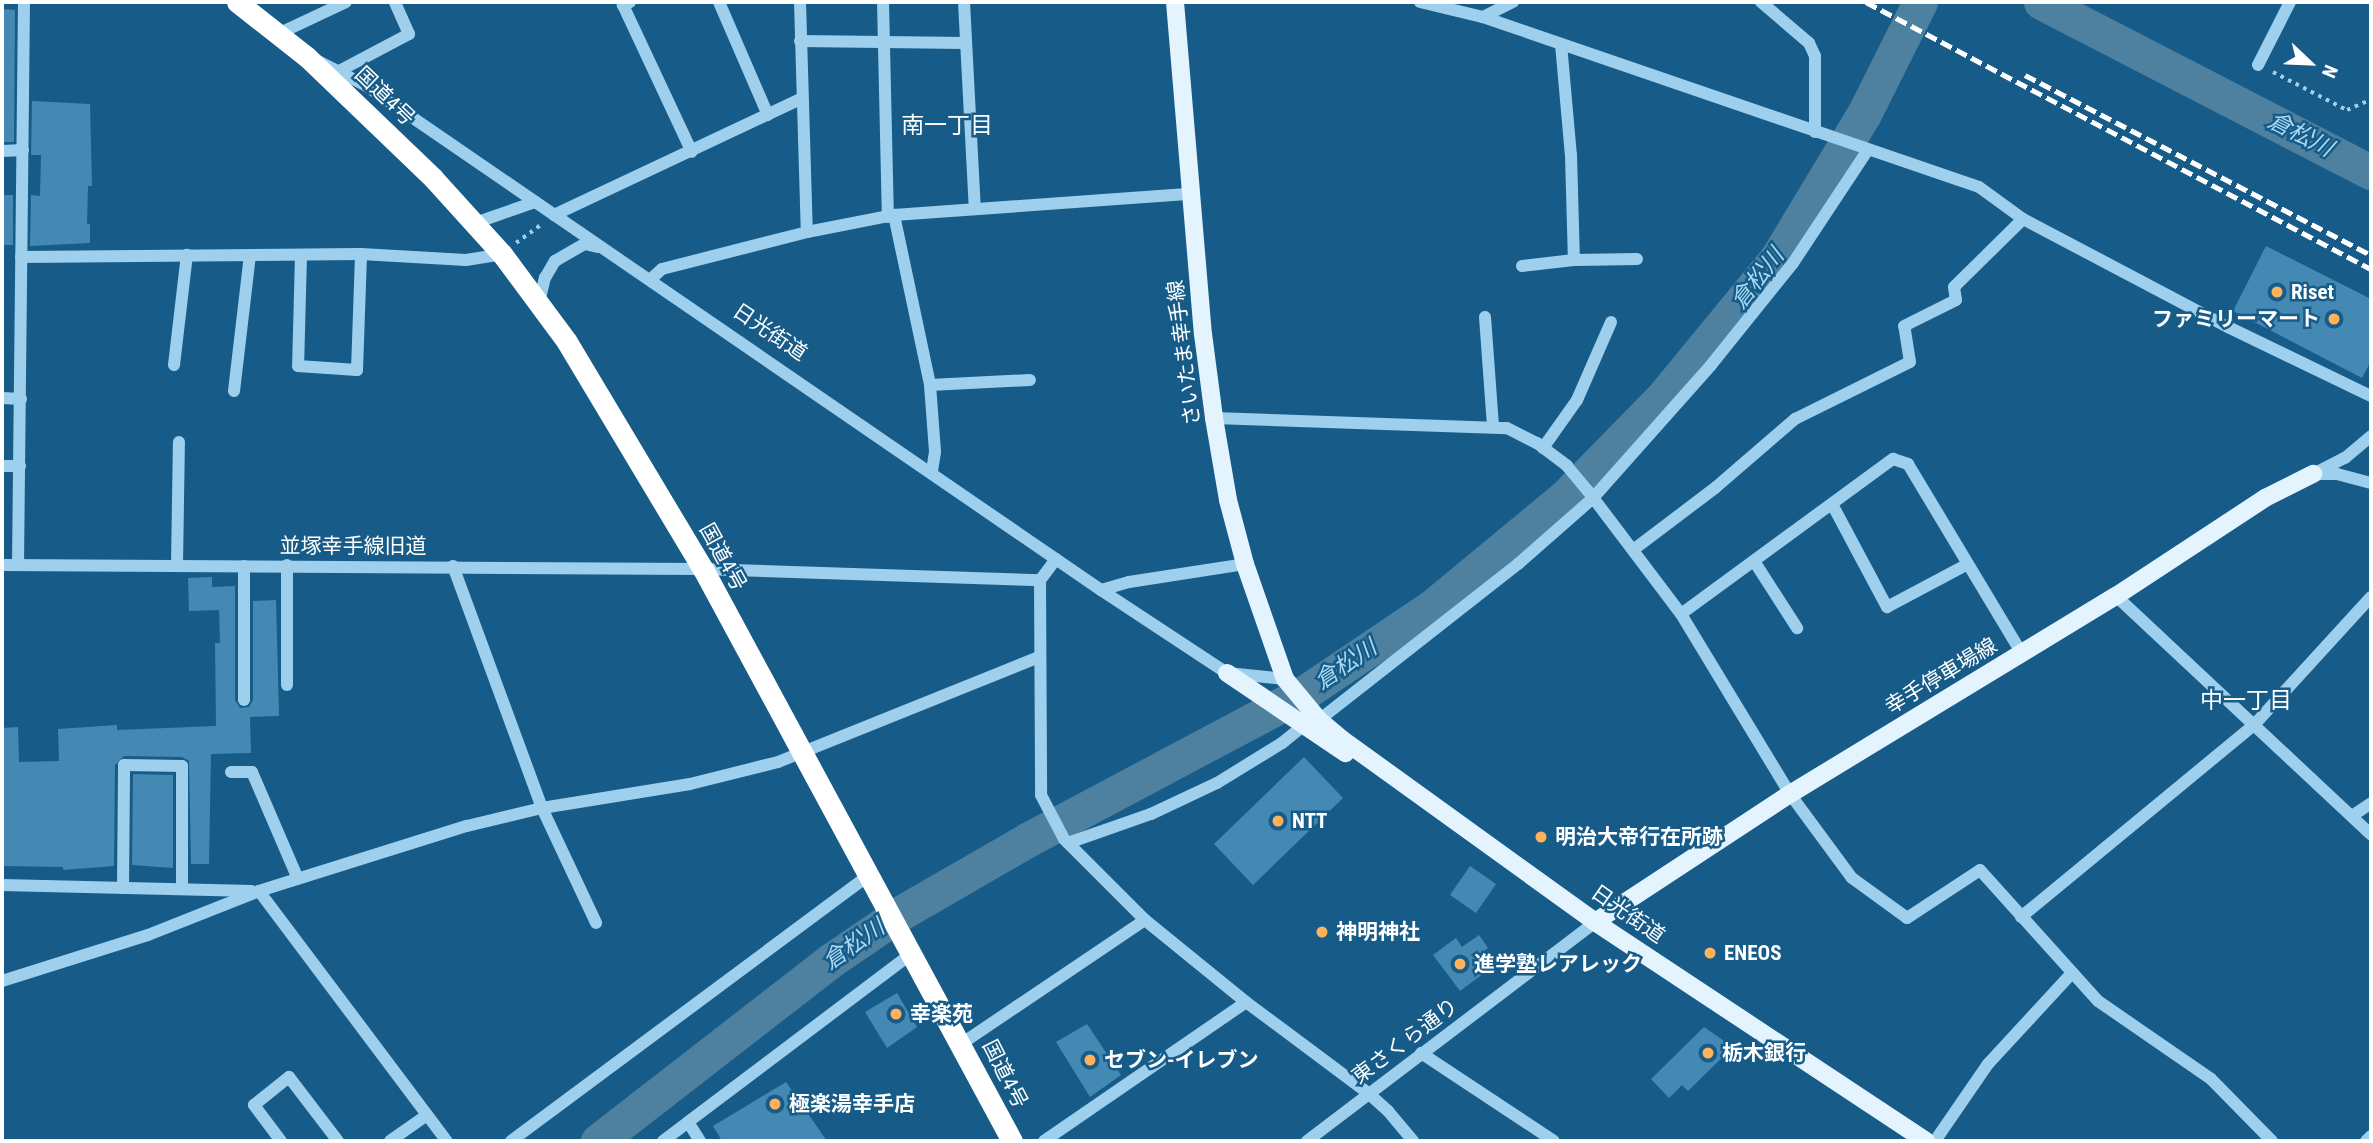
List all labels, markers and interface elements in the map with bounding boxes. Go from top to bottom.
north arrow [2275,28,2345,98]
street label: 国道4号 [350,61,420,131]
text: N [2317,62,2343,81]
water label: 倉松川 [2263,107,2337,163]
district label: 南一丁目 [901,112,993,140]
water label: 倉松川 [1726,243,1790,315]
street label: さいたま幸手線 [1163,279,1205,427]
place label: Riset [2291,279,2334,305]
marker: Riset [2269,284,2285,300]
street label: 日光街道 [728,298,812,366]
place label: ファミリーマート [2152,306,2320,332]
marker: ファミリーマート [2326,311,2342,327]
street label: 国道4号 [694,519,752,595]
street label: 並塚幸手線旧道 [280,533,426,559]
street label: 幸手停車場線 [1881,633,2001,719]
water label: 倉松川 [1310,634,1382,696]
district label: 中一丁目 [2200,687,2292,715]
place label: NTT [1292,808,1328,834]
marker: NTT [1270,813,1286,829]
place label: 明治大帝行在所跡 [1555,824,1723,850]
marker: 明治大帝行在所跡 [1533,829,1549,845]
street label: 日光街道 [1586,880,1670,948]
water label: 倉松川 [818,914,890,976]
place label: 神明神社 [1336,919,1420,945]
marker: 神明神社 [1314,924,1330,940]
place label: ENEOS [1724,940,1781,966]
marker: ENEOS [1702,945,1718,961]
place label: 進学塾レアレック [1474,951,1642,977]
marker: 進学塾レアレック [1452,956,1468,972]
street label: 東さくら通り [1347,993,1463,1089]
place label: 幸楽苑 [910,1001,973,1027]
marker: 幸楽苑 [888,1006,904,1022]
street label: 国道4号 [977,1036,1033,1112]
place label: 栃木銀行 [1722,1040,1806,1066]
marker: 栃木銀行 [1700,1045,1716,1061]
place label: セブン-イレブン [1104,1047,1259,1073]
marker: セブン-イレブン [1082,1052,1098,1068]
place label: 極楽湯幸手店 [789,1091,915,1117]
marker: 極楽湯幸手店 [767,1096,783,1112]

